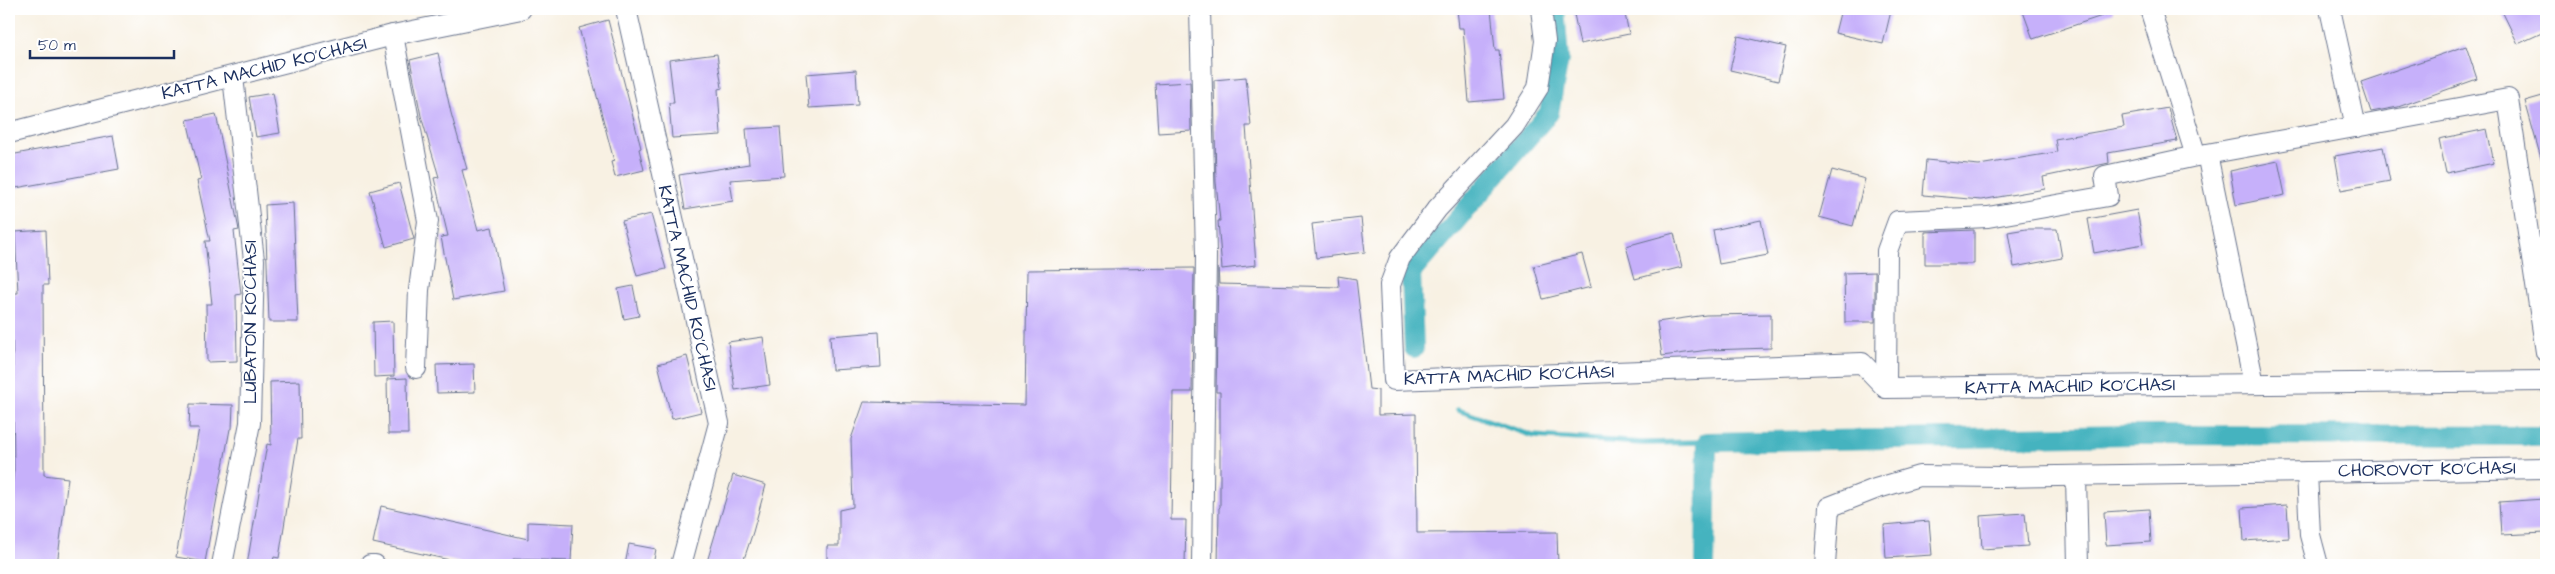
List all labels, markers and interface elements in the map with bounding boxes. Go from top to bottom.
scale bar [30,28,174,60]
street label: KATTA MACHID KO'CHASI [159,31,369,106]
text: 50 m [38,35,76,56]
street label: KATTA MACHID KO'CHASI [652,183,723,394]
street label: LUBATON KO'CHASI [238,240,263,404]
street label: KATTA MACHID KO'CHASI [1403,359,1615,392]
street label: KATTA MACHID KO'CHASI [1965,372,2176,401]
street label: CHOROVOT KO'CHASI [2338,455,2516,484]

